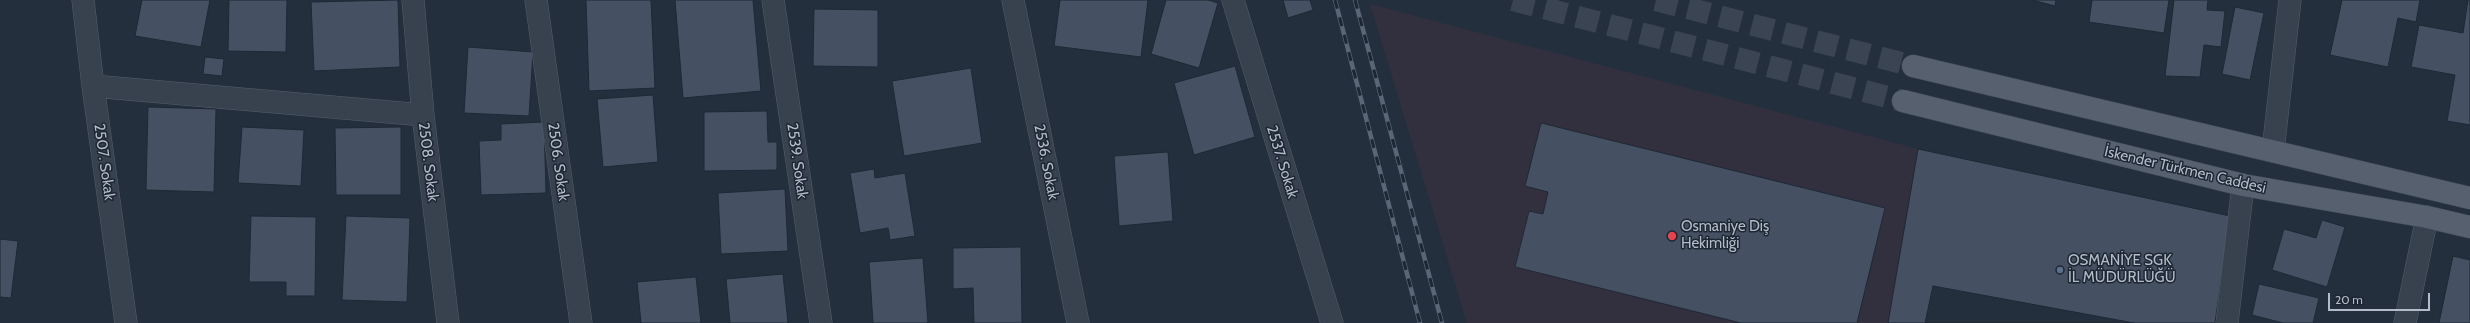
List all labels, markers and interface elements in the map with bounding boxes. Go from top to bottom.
street label: 2508. Sokak [414,121,442,203]
street label: 2507. Sokak [90,122,118,202]
street label: 2506. Sokak [544,122,572,202]
street label: 2539. Sokak [783,122,811,200]
street label: 2536. Sokak [1030,123,1062,201]
street label: 2537. Sokak [1262,123,1302,201]
street label: İskender Türkmen Caddesi [2102,143,2268,197]
place label: Osmaniye Diş Hekimliği [1681,218,1769,253]
marker: Osmaniye Diş Hekimliği [1666,230,1678,242]
place label: OSMANİYE SGK İL MÜDÜRLÜĞÜ [2068,252,2175,287]
marker: OSMANİYE SGK İL MÜDÜRLÜĞÜ [2055,265,2065,275]
scale bar [2330,285,2432,311]
text: 20 m [2335,292,2363,307]

